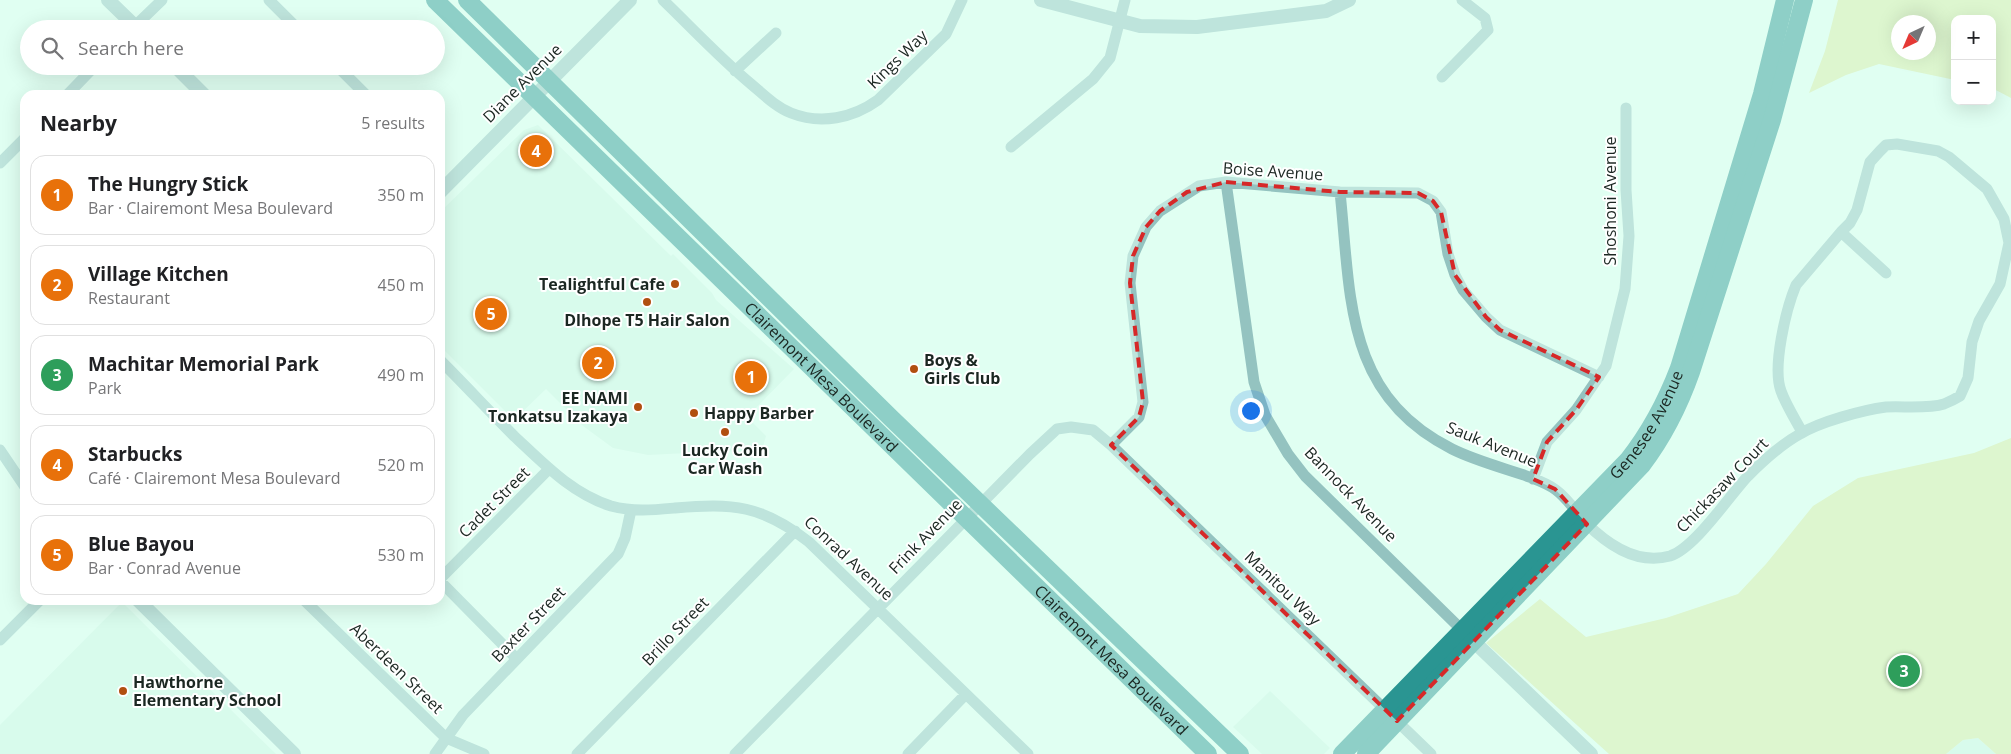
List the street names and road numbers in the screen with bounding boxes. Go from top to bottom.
street label: Kings Way [862,24,933,93]
street label: Diane Avenue [478,39,566,127]
street label: Shoshoni Avenue [1599,136,1621,265]
street label: Boise Avenue [1222,157,1324,185]
street label: Clairemont Mesa Boulevard [740,297,903,457]
street label: Genesee Avenue [1604,367,1688,484]
street label: Sauk Avenue [1443,416,1541,472]
street label: Chickasaw Court [1671,433,1773,537]
street label: Bannock Avenue [1300,442,1402,546]
street label: Cadet Street [454,461,535,542]
street label: Frink Avenue [883,493,967,579]
street label: Conrad Avenue [800,511,898,605]
street label: Manitou Way [1240,546,1327,631]
street label: Clairemont Mesa Boulevard [1030,580,1193,740]
street label: Baxter Street [486,581,570,667]
street label: Brillo Street [637,592,713,670]
street label: Aberdeen Street [346,618,449,718]

